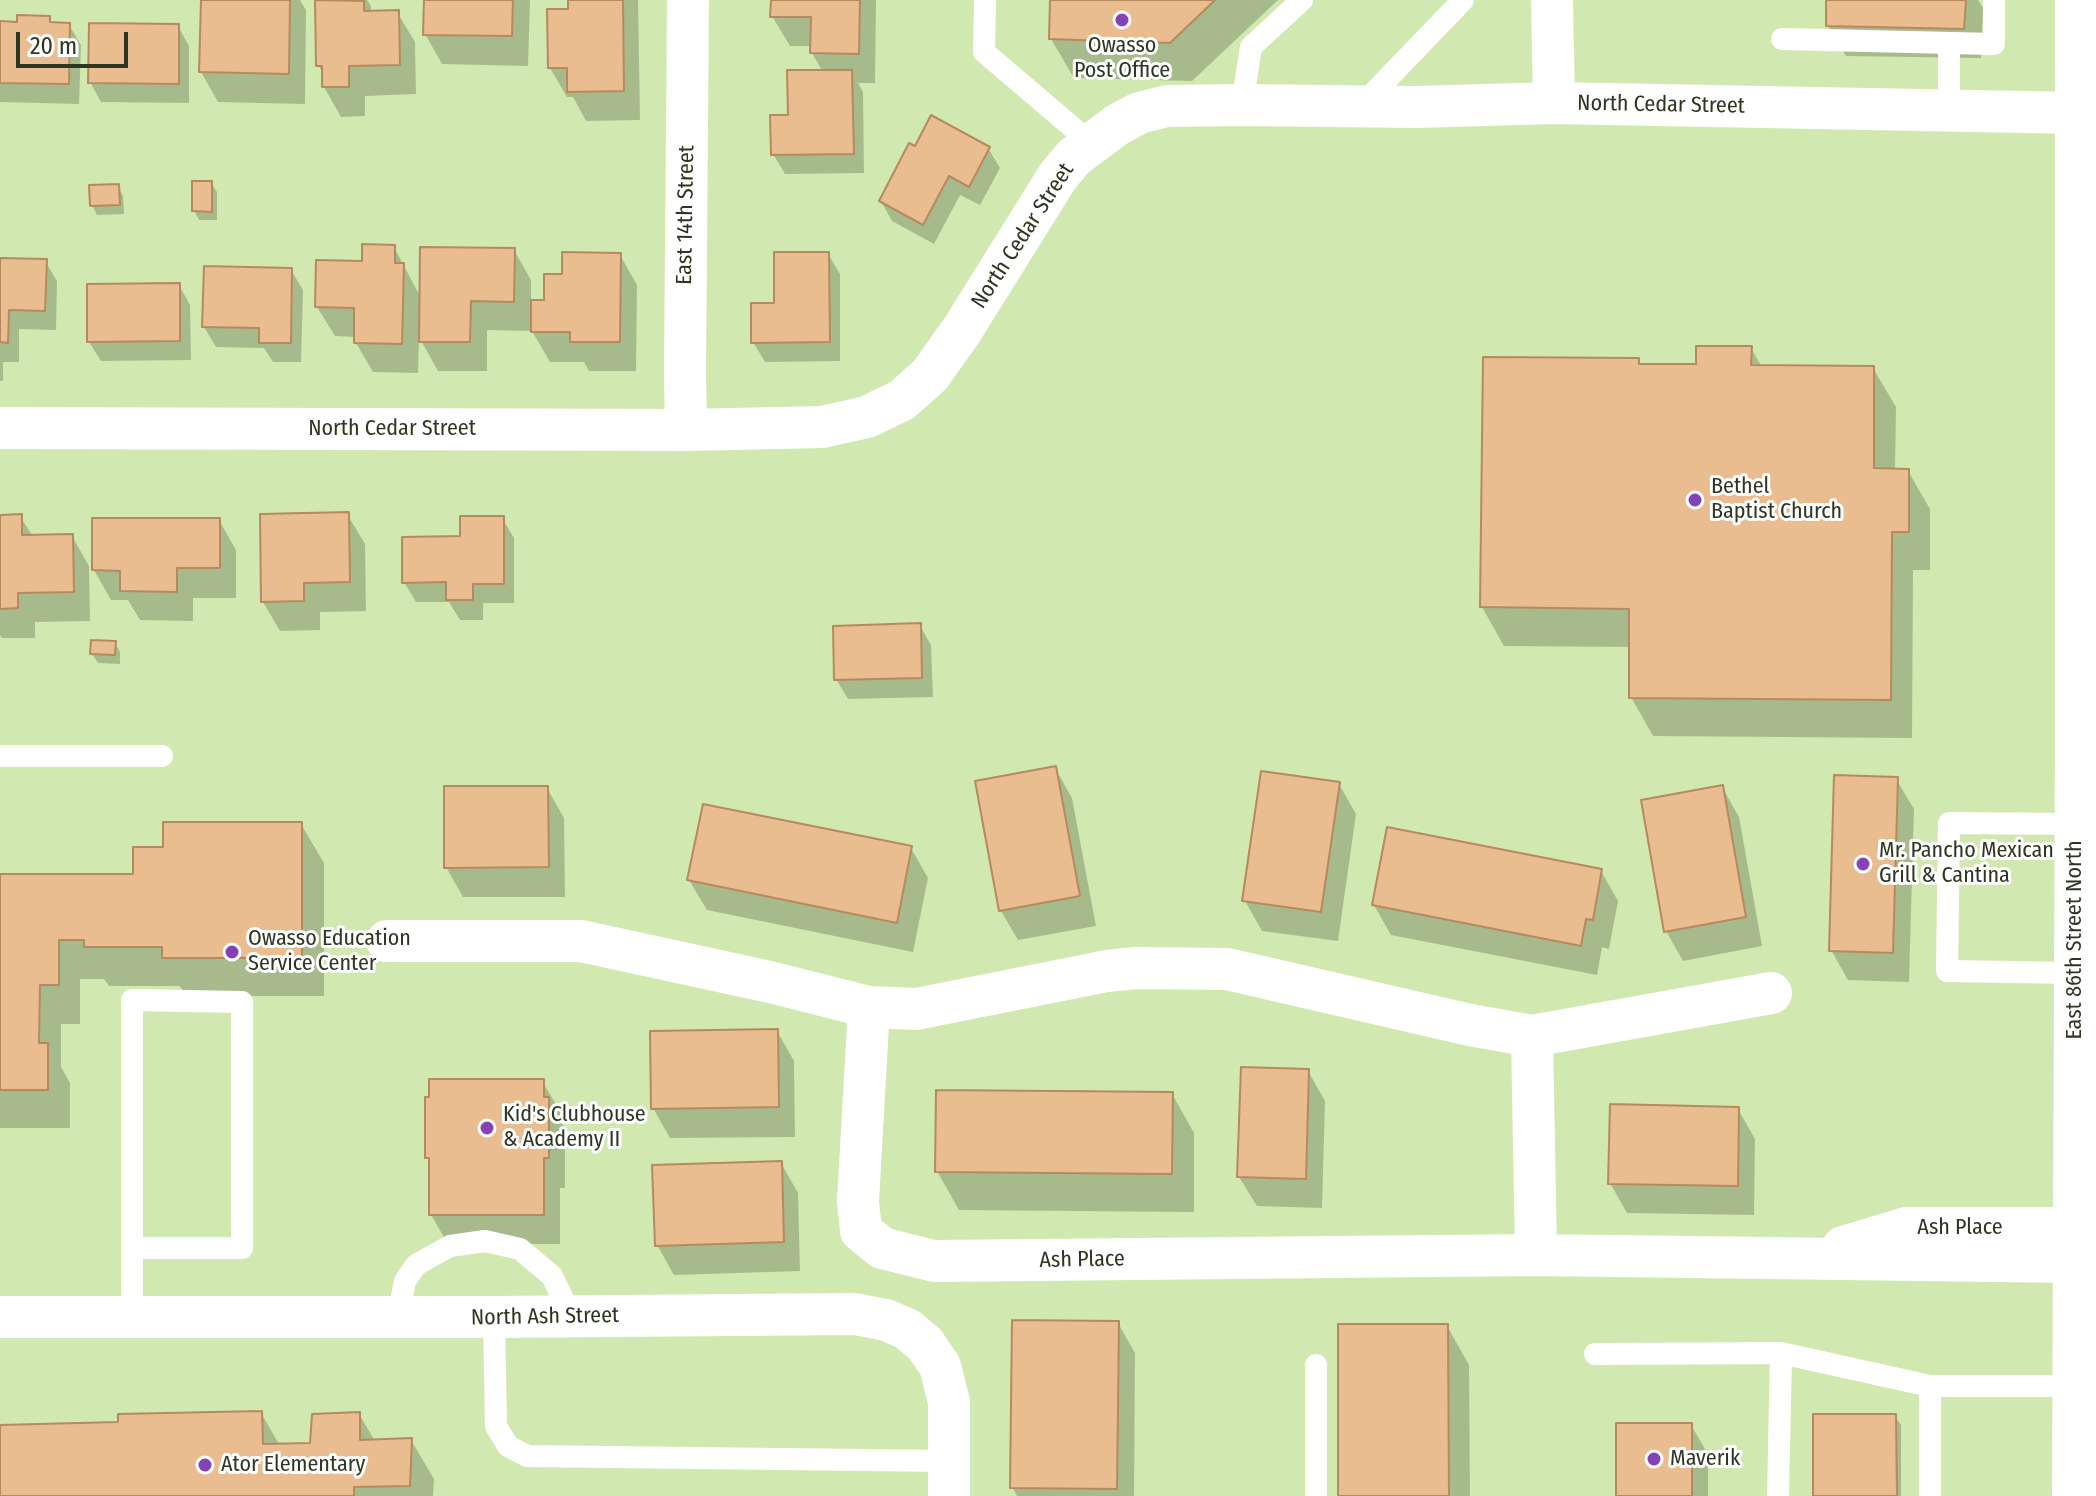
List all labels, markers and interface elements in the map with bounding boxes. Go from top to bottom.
marker: Owasso Post Office [1113,11,1131,29]
scale bar [20,16,132,66]
text: 20 m [30,32,77,60]
place label: Owasso Post Office [1074,33,1170,84]
street label: North Cedar Street [1577,90,1745,120]
street label: East 14th Street [672,145,700,285]
street label: North Cedar Street [966,158,1080,314]
street label: North Cedar Street [308,416,476,442]
place label: Bethel Baptist Church [1711,474,1842,526]
marker: Bethel Baptist Church [1686,491,1704,509]
place label: Mr. Pancho Mexican Grill & Cantina [1879,838,2054,890]
street label: East 86th Street North [2062,841,2088,1039]
marker: Mr. Pancho Mexican Grill & Cantina [1854,855,1872,873]
place label: Owasso Education Service Center [248,926,411,978]
marker: Owasso Education Service Center [223,943,241,961]
place label: Kid's Clubhouse & Academy II [503,1102,646,1154]
marker: Kid's Clubhouse & Academy II [478,1119,496,1137]
street label: Ash Place [1917,1215,2003,1241]
street label: Ash Place [1039,1246,1125,1274]
street label: North Ash Street [471,1303,619,1331]
place label: Maverik [1670,1446,1740,1472]
marker: Maverik [1645,1450,1663,1468]
place label: Ator Elementary [221,1452,365,1478]
marker: Ator Elementary [196,1456,214,1474]

